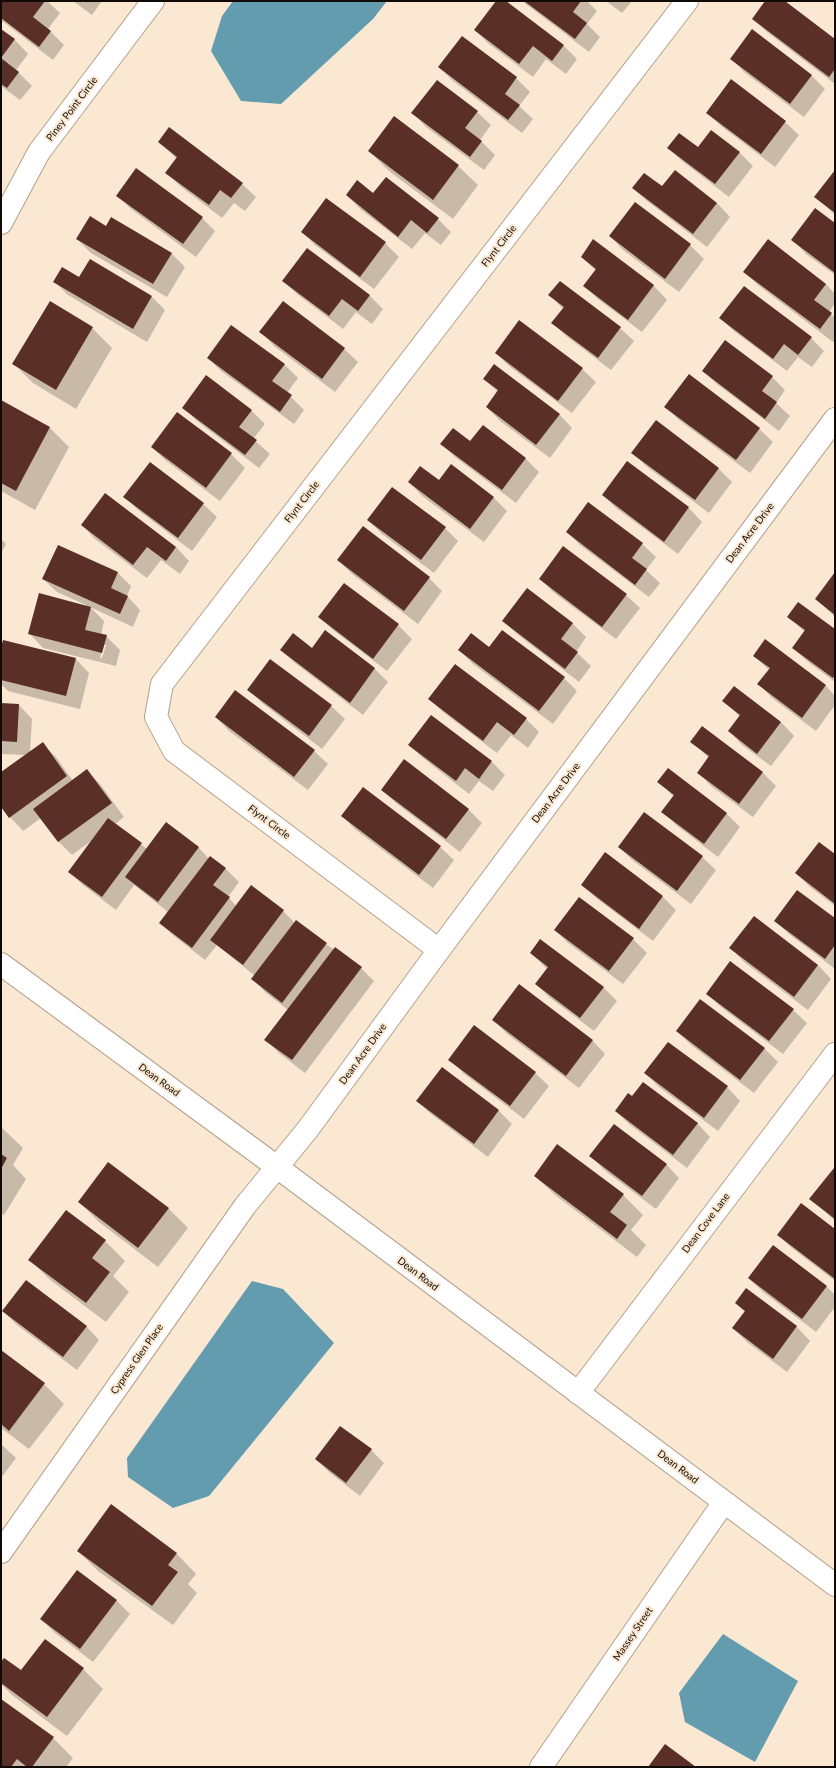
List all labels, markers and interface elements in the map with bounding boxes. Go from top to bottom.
street label: Piney Point Circle [44,75,100,143]
street label: Flynt Circle [479,223,519,269]
street label: Flynt Circle [282,479,322,525]
street label: Dean Acre Drive [723,500,777,566]
street label: Dean Acre Drive [529,760,583,826]
street label: Flynt Circle [246,802,292,842]
street label: Dean Acre Drive [337,1021,389,1087]
street label: Dean Road [136,1061,182,1099]
street label: Dean Cove Lane [680,1191,732,1255]
street label: Dean Road [395,1255,441,1293]
street label: Cypress Glen Place [108,1321,166,1397]
street label: Dean Road [655,1448,701,1486]
street label: Massey Street [611,1605,655,1663]

